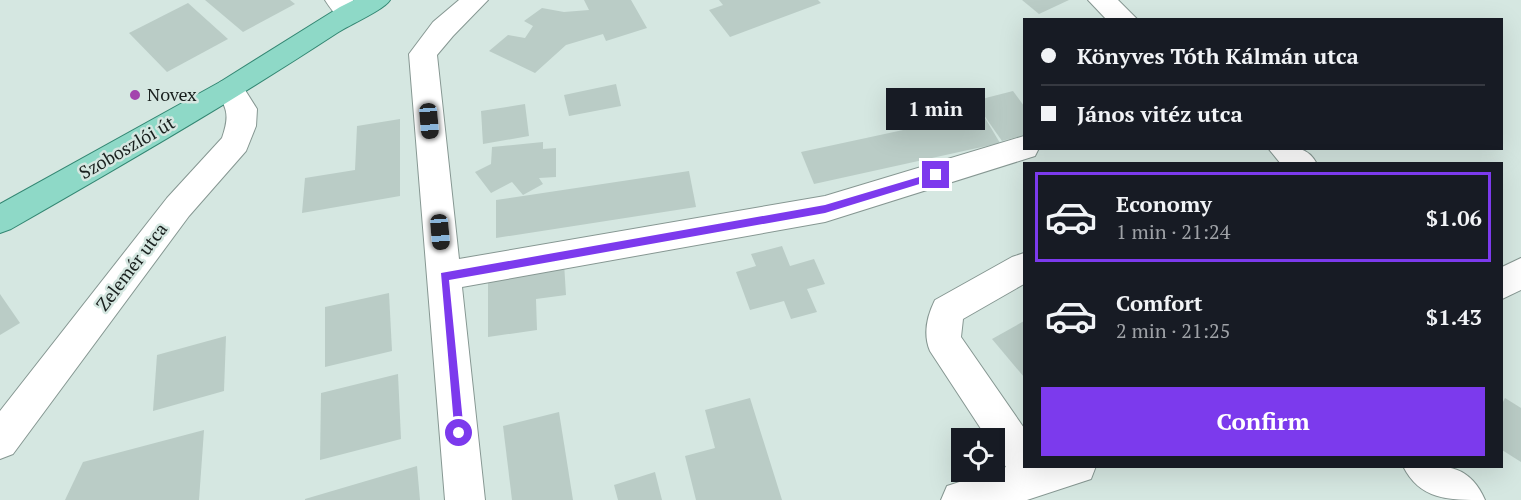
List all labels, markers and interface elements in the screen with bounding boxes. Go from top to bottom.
text: Könyves Tóth Kálmán utca [1077,41,1359,70]
place label: Novex [147,82,197,106]
marker: Novex [128,88,142,102]
callout: 1 min [886,88,986,130]
text: 1 min [908,95,963,122]
text: János vitéz utca [1077,99,1243,128]
car [418,102,440,140]
street label: Szoboszlói út [74,110,179,184]
route end [922,161,949,188]
text: Economy [1116,189,1212,218]
icon: car [1044,190,1098,244]
text: $1.06 [1426,203,1482,232]
car [429,213,451,251]
street label: Zelemér utca [90,217,172,315]
text: 1 min · 21:24 [1116,218,1230,245]
text: Comfort [1116,288,1202,317]
icon: car [1044,289,1098,343]
text: $1.43 [1426,302,1482,331]
text: 2 min · 21:25 [1116,317,1230,344]
button: Confirm [1041,387,1485,456]
route start [445,419,472,446]
map controls [951,428,1005,482]
button: locate [951,428,1005,482]

